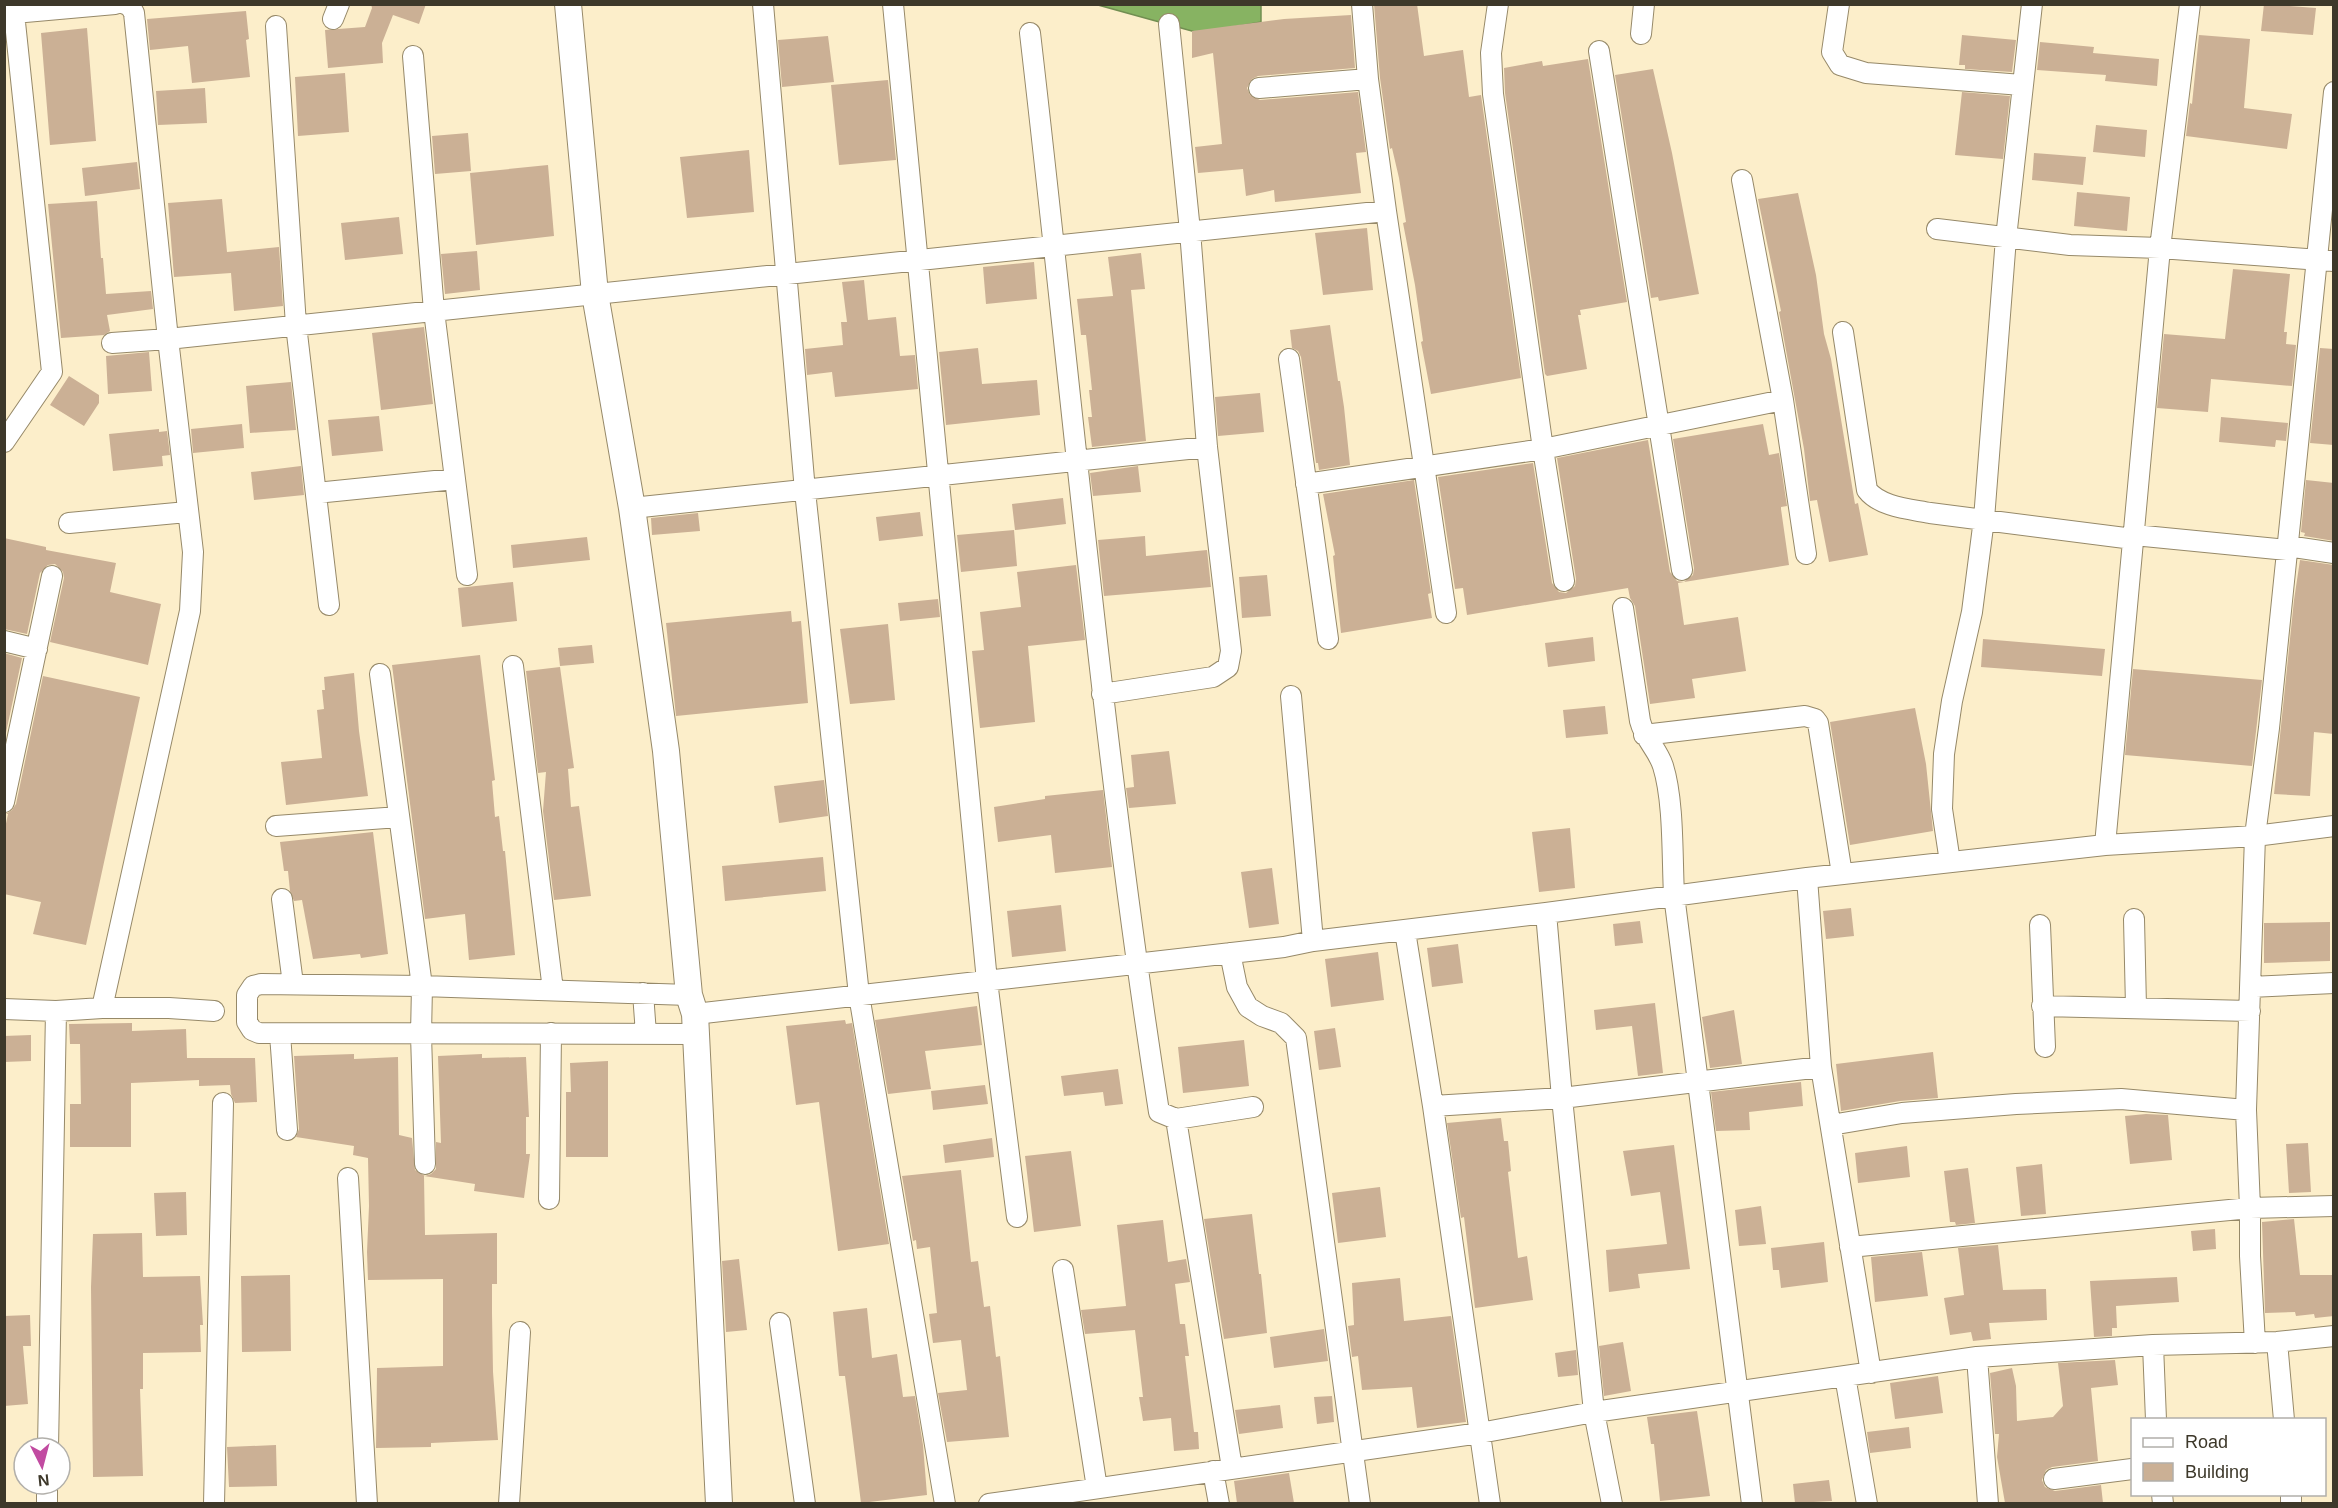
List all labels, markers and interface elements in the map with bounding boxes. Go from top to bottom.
legend [2131,1418,2326,1496]
text: Road [2185,1432,2228,1452]
north arrow [12,1436,72,1496]
text: Building [2185,1462,2249,1482]
text: N [37,1471,50,1489]

